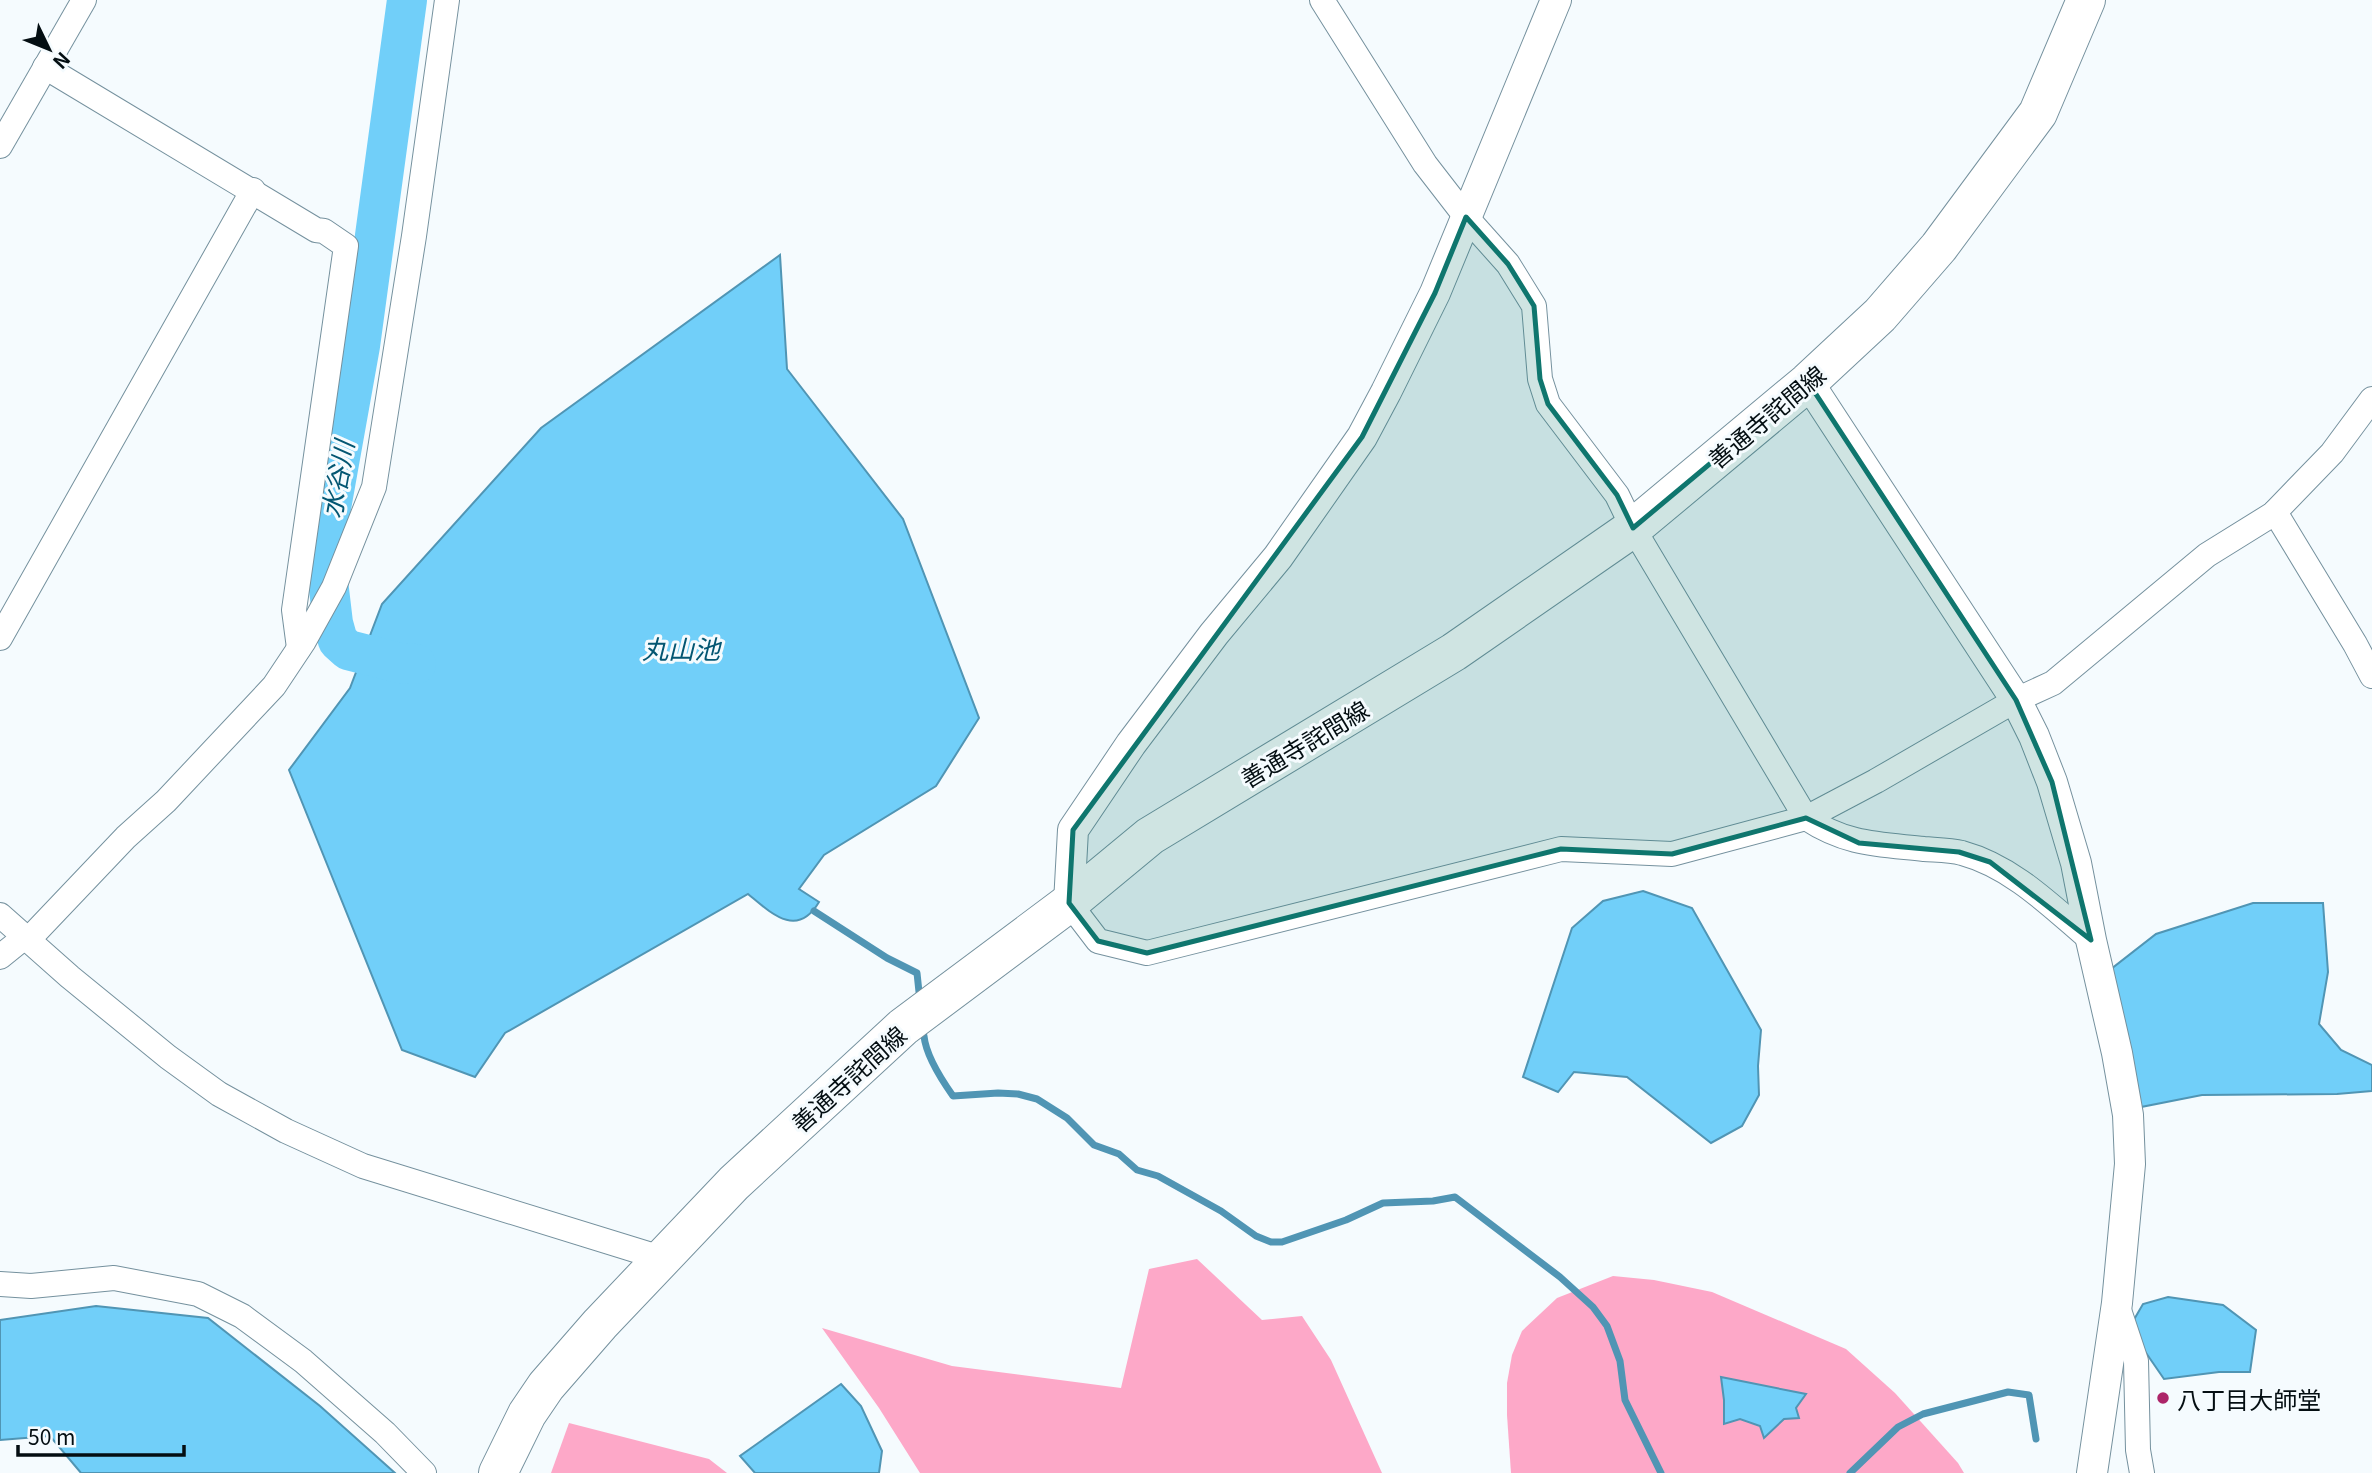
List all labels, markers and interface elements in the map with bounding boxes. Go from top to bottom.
north arrow [14,14,84,84]
text: N [48,47,77,76]
street label: 善通寺詫間線 [1700,356,1832,476]
water label: 水谷川 [311,434,362,521]
water label: 丸山池 [642,629,723,666]
street label: 善通寺詫間線 [1233,691,1375,795]
street label: 善通寺詫間線 [783,1017,913,1139]
place label: 八丁目大師堂 [2177,1381,2321,1416]
marker: 八丁目大師堂 [2155,1390,2171,1406]
scale bar [18,1414,184,1458]
text: 50 m [28,1421,75,1451]

